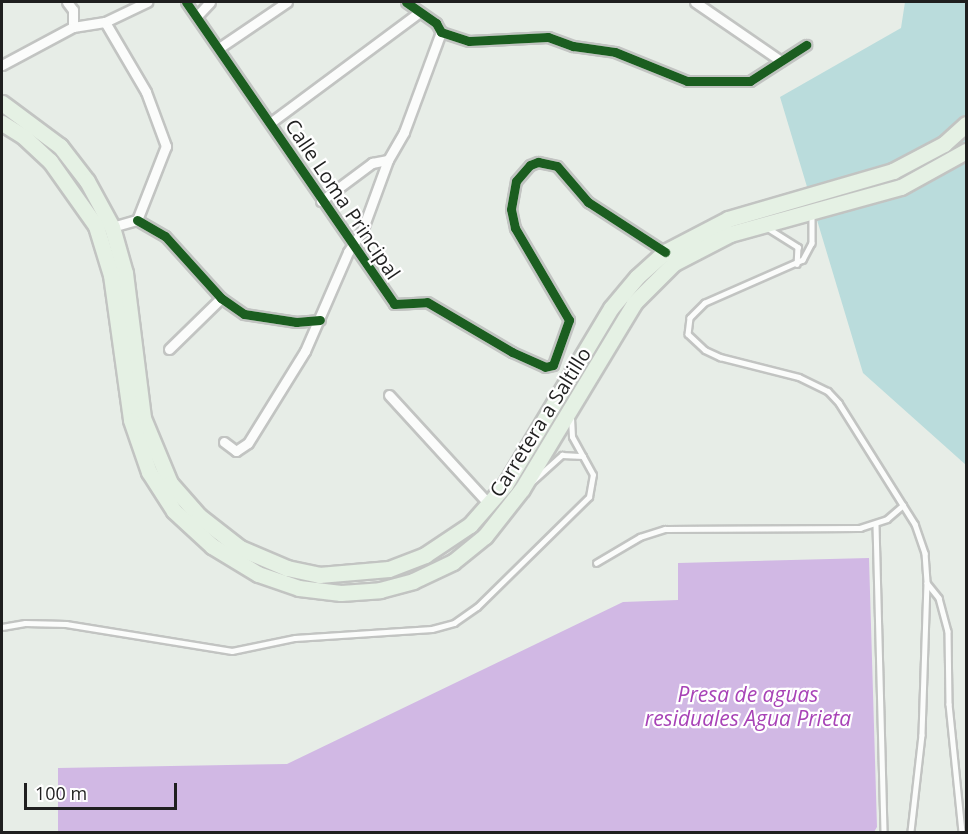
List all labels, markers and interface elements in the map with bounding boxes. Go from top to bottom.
street label: Calle Loma Principal [280,114,406,284]
street label: Carretera a Saltillo [484,343,596,501]
water label: Presa de aguas residuales Agua Prieta [645,681,851,731]
scale bar [27,771,180,809]
text: 100 m [35,781,87,805]

